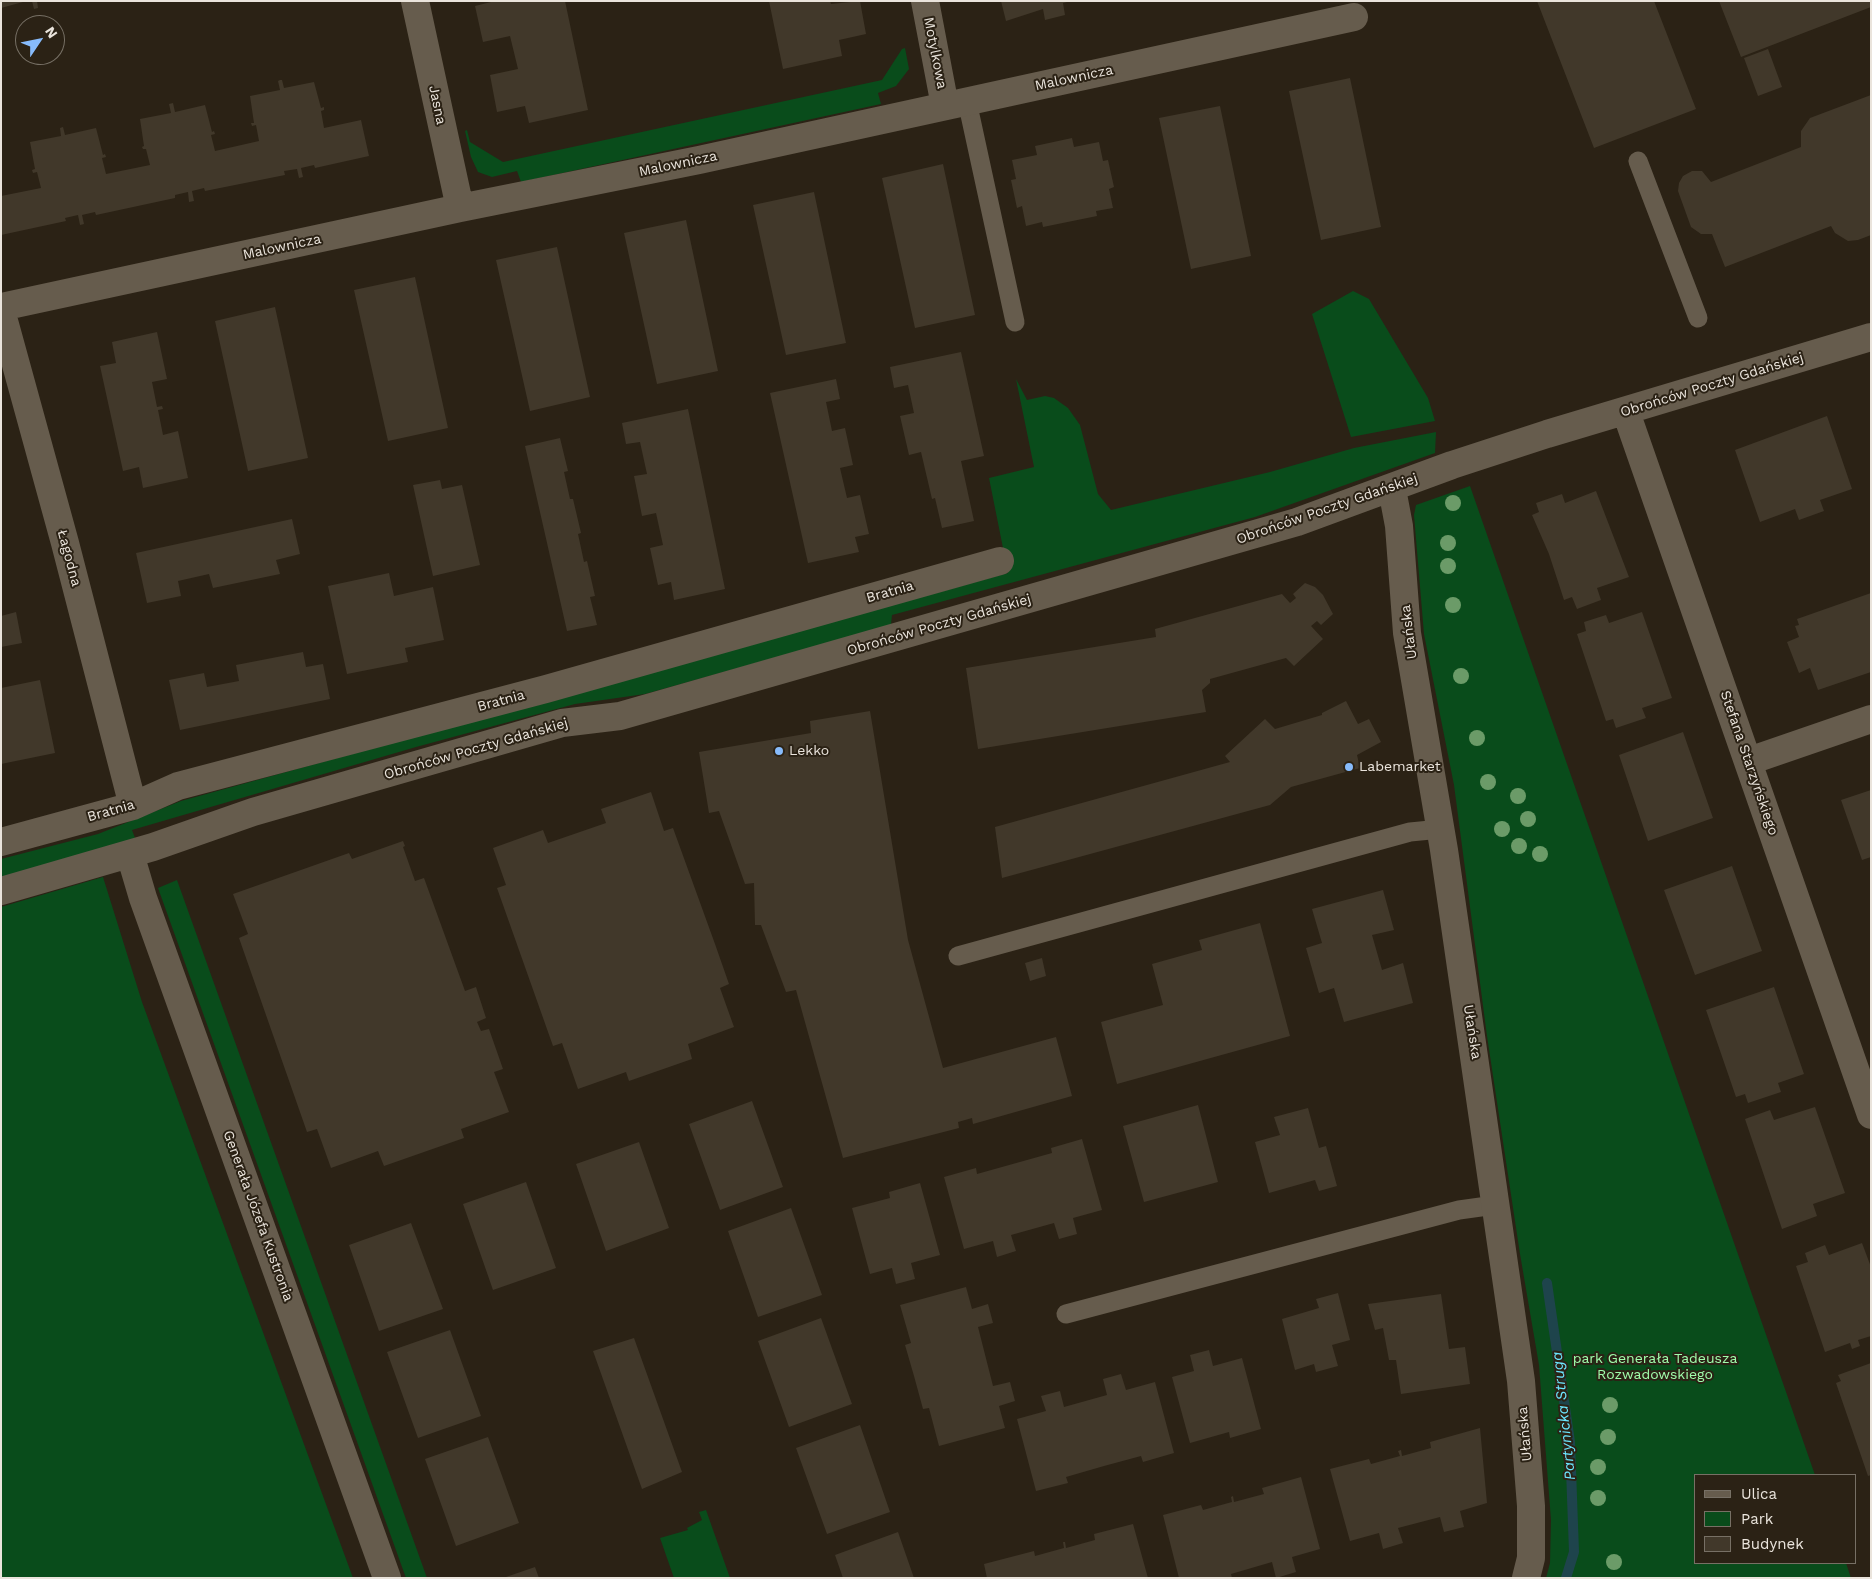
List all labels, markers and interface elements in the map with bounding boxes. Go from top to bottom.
north arrow [15,15,65,65]
street label: Motylkowa [920,16,950,90]
text: N [42,23,61,41]
street label: Malownicza [1033,62,1115,94]
street label: Jasna [425,84,449,126]
street label: Malownicza [637,148,719,180]
street label: Malownicza [241,231,323,263]
street label: Obrońców Poczty Gdańskiej [1618,349,1806,421]
street label: Obrońców Poczty Gdańskiej [1234,470,1420,548]
street label: Łagodna [53,528,85,588]
street label: Bratnia [864,577,916,607]
street label: Obrońców Poczty Gdańskiej [845,591,1033,659]
street label: Ułańska [1397,604,1421,660]
street label: Bratnia [475,687,527,715]
street label: Stefana Starzyńskiego [1716,688,1782,838]
street label: Obrońców Poczty Gdańskiej [382,715,570,783]
place label: Lekko [789,743,829,759]
marker: Lekko [773,745,785,757]
place label: Labemarket [1359,759,1441,775]
marker: Labemarket [1343,761,1355,773]
street label: Bratnia [85,796,137,826]
street label: Ułańska [1459,1004,1485,1060]
street label: Generała Józefa Kustronia [219,1128,297,1304]
water label: Partynicka Struga [1548,1351,1580,1481]
park label: park Generała Tadeusza Rozwadowskiego [1573,1351,1737,1384]
street label: Ułańska [1514,1406,1536,1462]
legend [1694,1474,1857,1564]
text: Ulica [1741,1485,1777,1503]
text: Park [1741,1510,1773,1528]
text: Budynek [1741,1535,1804,1553]

